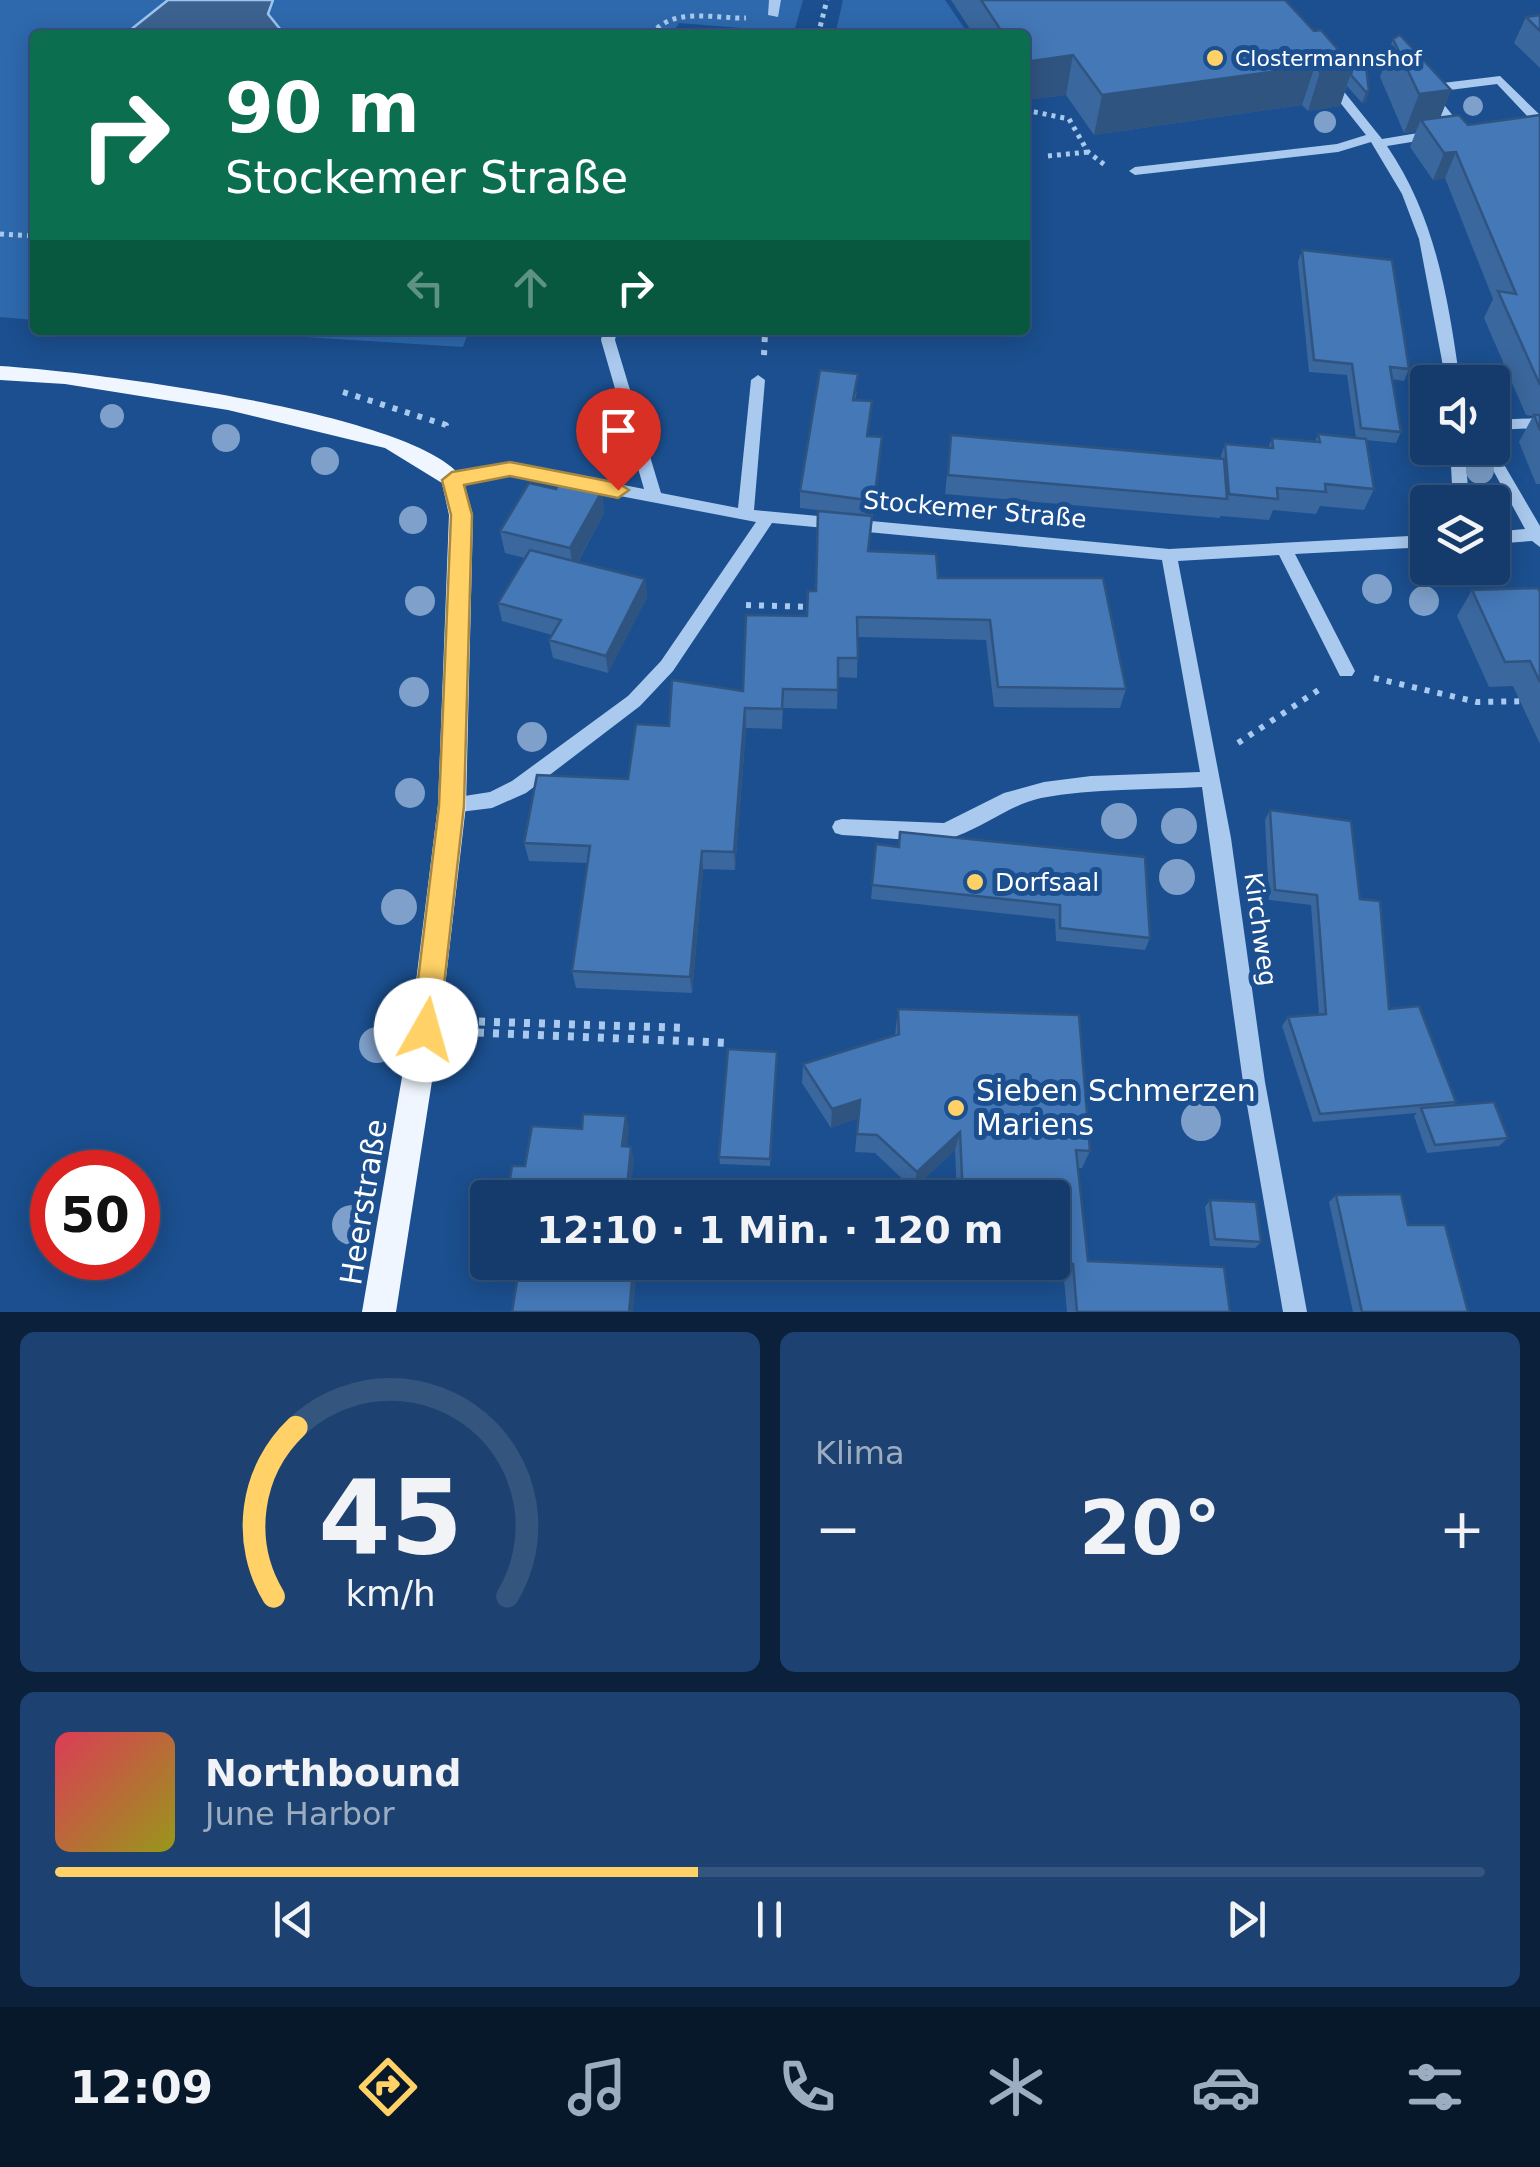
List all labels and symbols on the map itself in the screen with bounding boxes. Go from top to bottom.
place label: Clostermannshof [1235,46,1423,71]
marker: Clostermannshof [1204,47,1226,69]
pin [576,388,661,491]
street label: Stockemer Straße [862,485,1088,534]
place label: Dorfsaal [995,868,1099,897]
street label: Kirchweg [1238,870,1283,988]
marker: Dorfsaal [964,871,986,893]
position arrow [374,978,478,1082]
place label: Sieben Schmerzen Mariens [976,1073,1256,1142]
marker: Sieben Schmerzen Mariens [945,1097,967,1119]
street label: Heerstraße [333,1117,394,1287]
speed limit sign: 50 [30,1150,160,1280]

